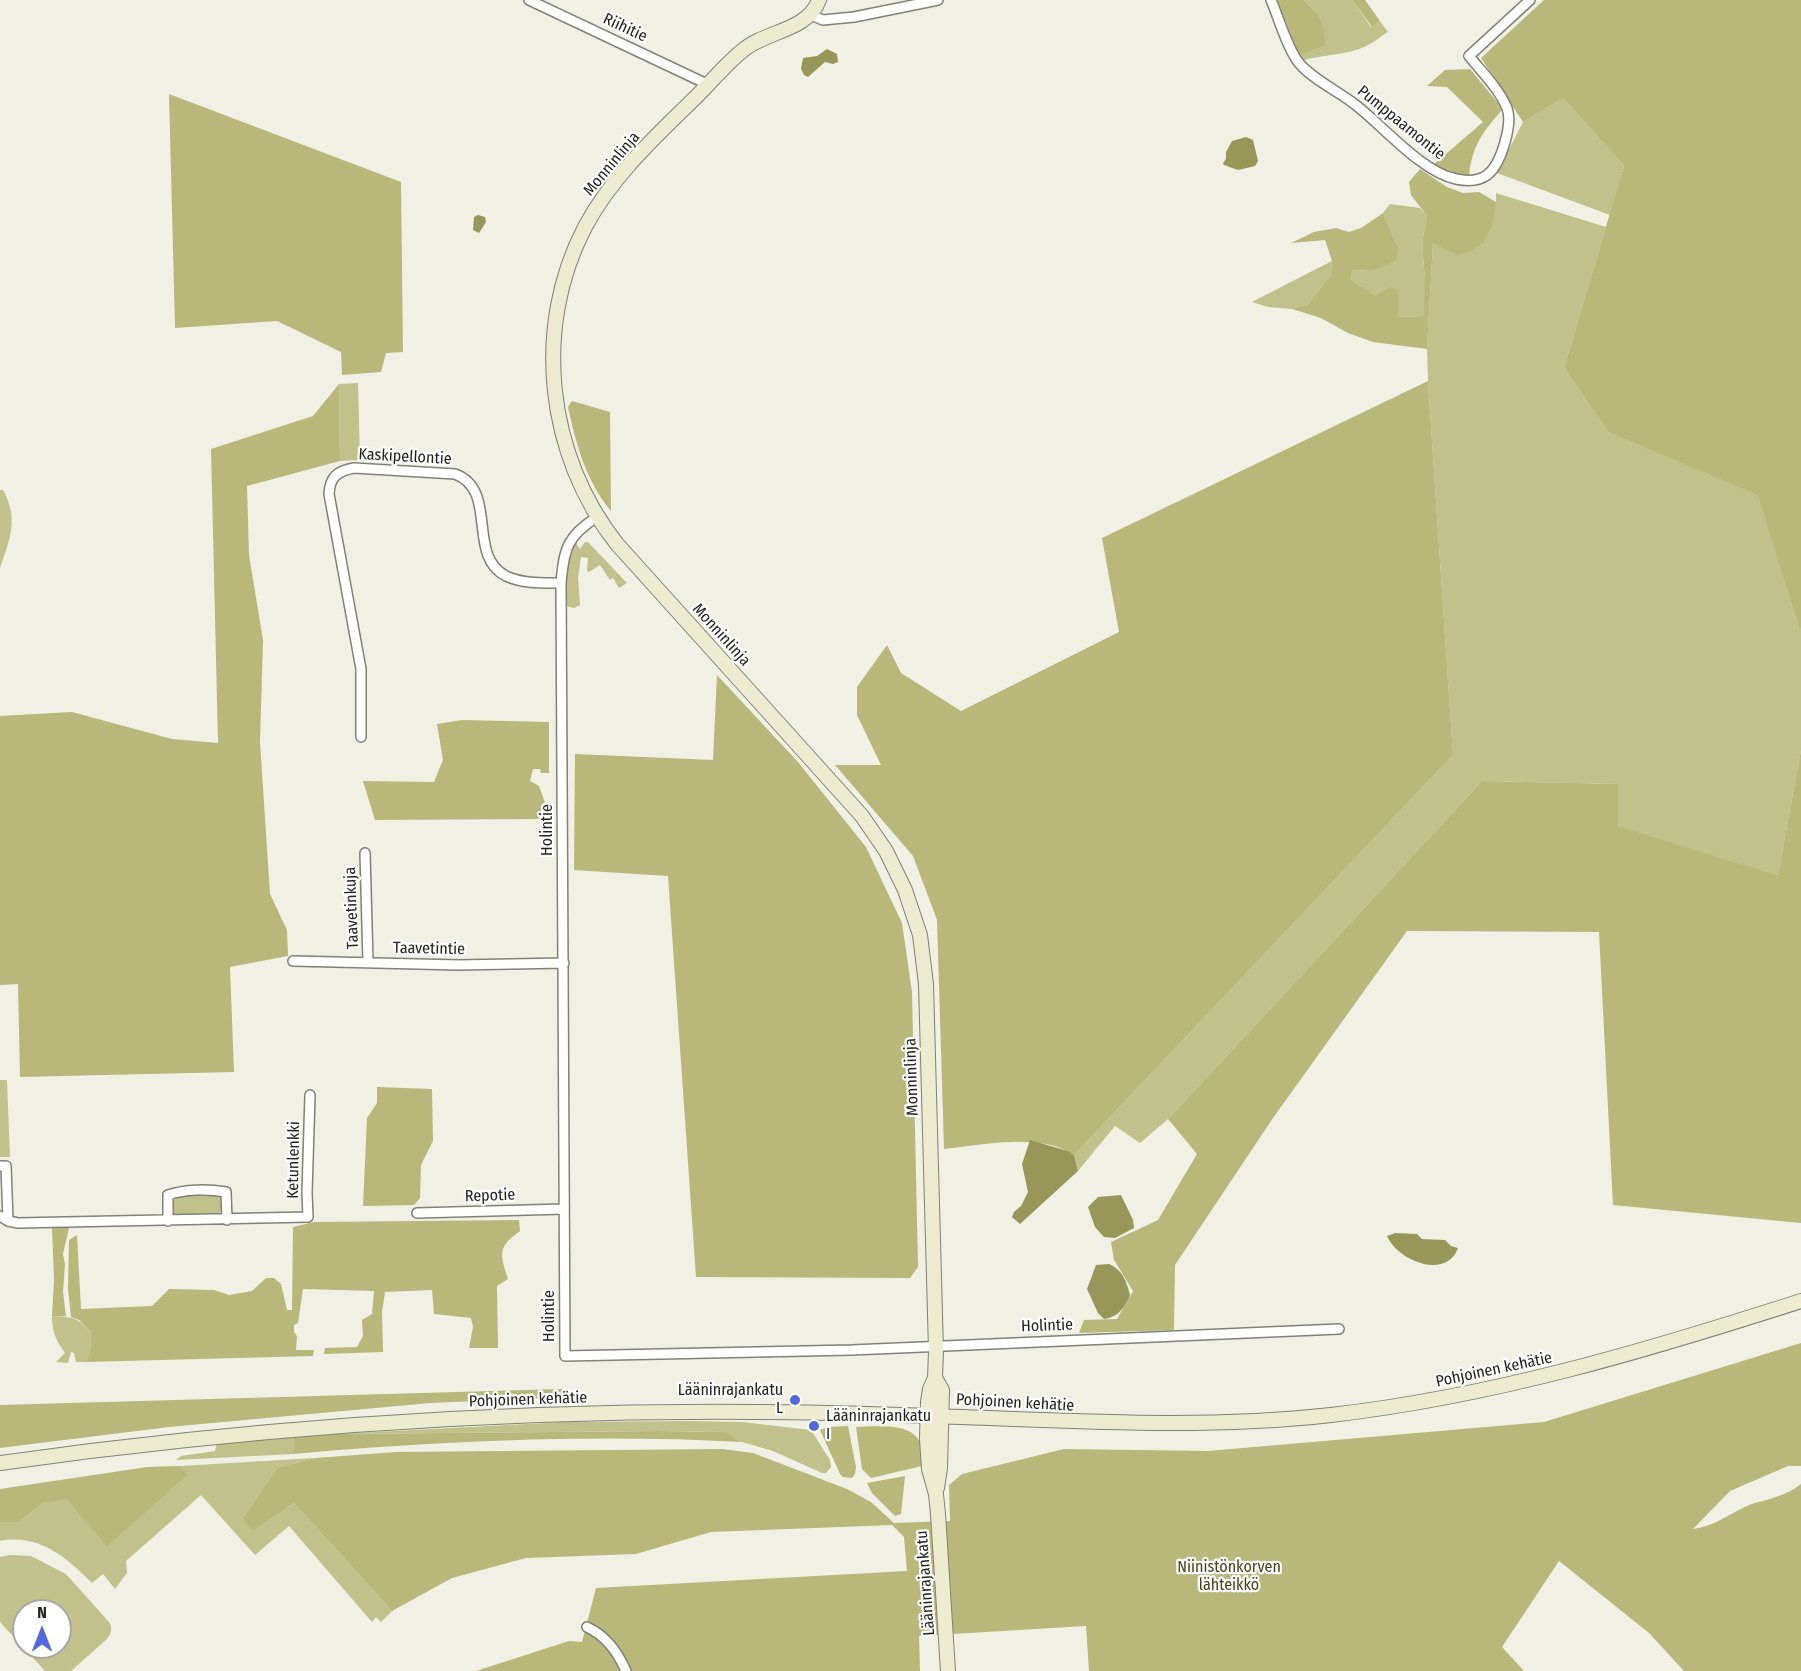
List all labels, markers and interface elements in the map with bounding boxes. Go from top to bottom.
street label: Riihitie [600,9,650,47]
street label: Pumppaamontie [1353,82,1449,164]
street label: Monninlinja [580,128,644,200]
street label: Kaskipellontie [358,445,452,469]
street label: Monninlinja [688,600,754,670]
street label: Holintie [538,804,558,856]
street label: Taavetinkuja [341,867,363,949]
street label: Taavetintie [393,939,465,959]
street label: Monninlinja [901,1038,923,1116]
street label: Ketunlenkki [284,1121,304,1199]
street label: Repotie [464,1186,516,1206]
street label: Holintie [540,1290,560,1342]
street label: Holintie [1021,1315,1073,1337]
street label: Pohjoinen kehätie [1434,1348,1554,1392]
place label: Lääninrajankatu L [678,1381,783,1419]
street label: Pohjoinen kehätie [469,1388,587,1412]
street label: Pohjoinen kehätie [955,1390,1075,1416]
marker: Lääninrajankatu L [788,1393,802,1407]
place label: Lääninrajankatu I [826,1407,931,1445]
marker: Lääninrajankatu I [807,1419,821,1433]
street label: Lääninrajankatu [913,1530,939,1636]
park label: Niinistönkorven lähteikkö [1177,1558,1281,1596]
north arrow [12,1599,72,1659]
text: N [37,1603,47,1622]

